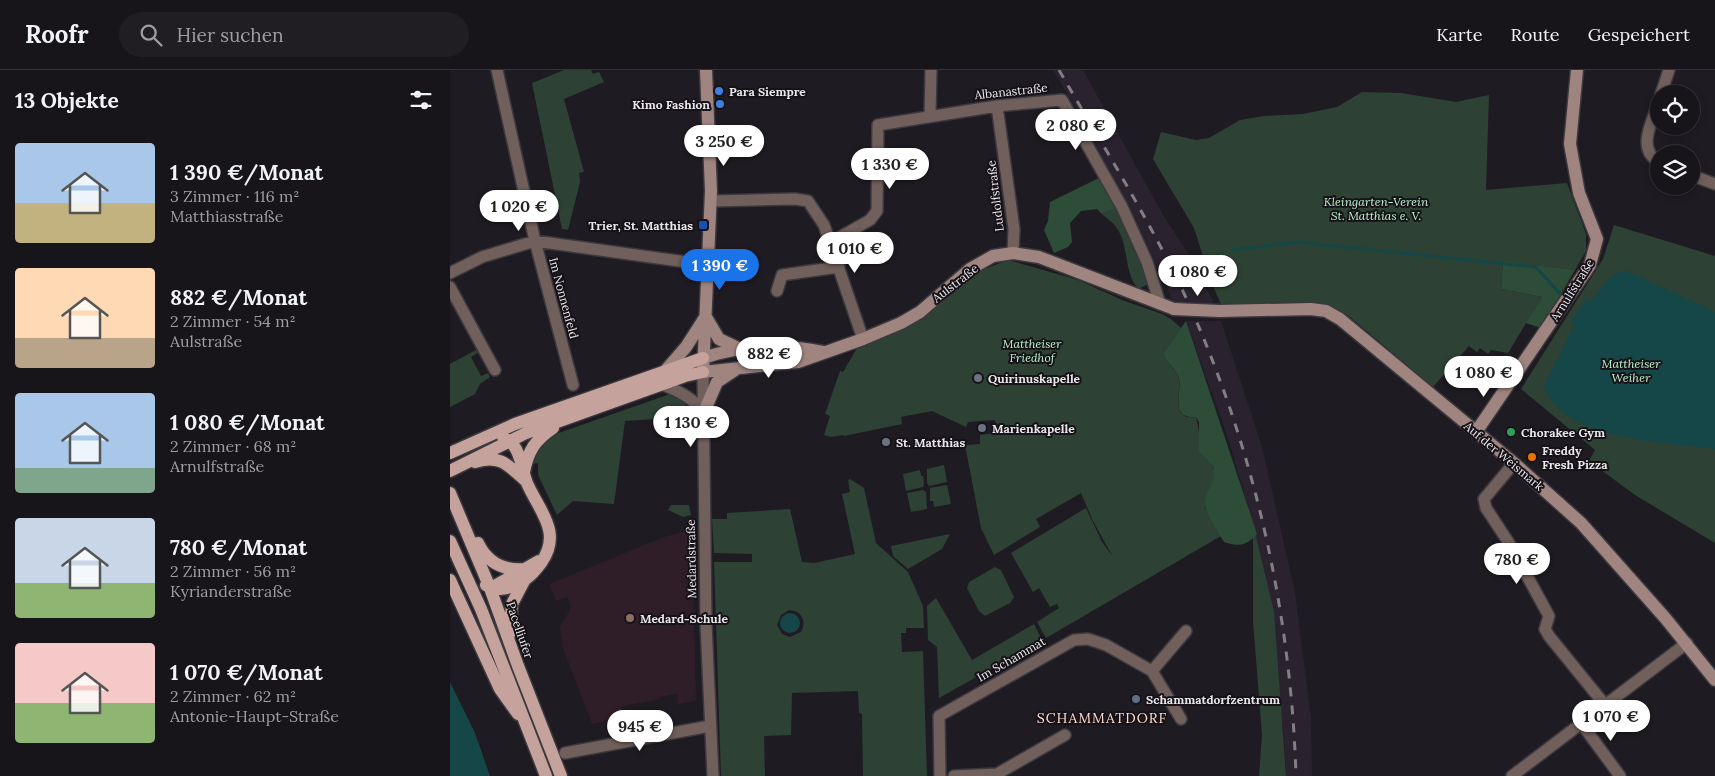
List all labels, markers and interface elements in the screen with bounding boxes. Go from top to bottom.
search box [119,12,469,57]
text: Roofr [25,19,89,50]
icon: search [137,21,165,49]
text: Hier suchen [177,23,284,47]
text: Karte [1436,23,1482,46]
text: Route [1510,23,1560,46]
text: Gespeichert [1588,23,1690,46]
street label: Albanastraße [973,80,1049,102]
place label: Para Siempre [729,84,806,99]
marker: Para Siempre [713,85,725,97]
map controls [1650,85,1700,195]
button: locate [1650,85,1700,135]
icon: filters [407,86,435,114]
text: 13 Objekte [15,87,119,114]
place label: Kimo Fashion [632,97,710,112]
marker: Kimo Fashion [714,98,726,110]
pin: 2 080 € [1030,108,1122,151]
text: 2 080 € [1046,115,1106,135]
pin: 3 250 € [678,124,770,167]
text: 3 250 € [695,131,753,151]
button: layers [1650,145,1700,195]
pin: 1 330 € [844,148,936,190]
text: 1 330 € [862,154,918,174]
text: 1 390 €/Monat [170,159,323,186]
street label: Ludolfstraße [983,159,1007,233]
icon: home [55,163,115,223]
text: 3 Zimmer · 116 m² [170,186,300,206]
pin: 1 020 € [473,190,565,232]
park label: Kleingarten-Verein St. Matthias e. V. [1324,194,1429,223]
text: 1 020 € [491,196,547,216]
text: Matthiasstraße [170,206,283,226]
place label: Trier, St. Matthias [589,218,693,233]
marker: Trier, St. Matthias [697,219,709,231]
pin: 1 010 € [809,232,901,274]
text: 1 010 € [828,238,882,258]
pin: 1 390 € [674,248,766,291]
pin: 1 080 € [1152,254,1244,297]
text: 1 390 € [692,255,748,275]
street label: Im Nonnenfeld [546,256,582,340]
street label: Arnulfstraße [1546,256,1597,325]
street label: Aulstraße [928,260,981,306]
text: 1 080 € [1169,261,1227,281]
text: 882 €/Monat [170,284,307,311]
icon: home [55,288,115,348]
text: 2 Zimmer · 54 m² [170,311,296,331]
text: Aulstraße [170,331,242,351]
pin: 882 € [734,336,804,379]
park label: Mattheiser Friedhof [1002,336,1062,365]
text: 882 € [747,343,791,363]
pin: 1 080 € [1438,356,1530,398]
park label: Mattheiser Weiher [1601,356,1661,385]
text: 1 080 € [1455,362,1513,382]
place label: Quirinuskapelle [988,371,1081,386]
marker: Quirinuskapelle [972,372,984,384]
pin: 1 130 € [645,406,737,448]
text: 1 080 €/Monat [170,409,325,436]
text: 1 130 € [664,412,718,432]
icon: home [55,413,115,473]
street label: Auf der Weismark [1460,418,1547,494]
place label: Marienkapelle [992,421,1075,436]
marker: Marienkapelle [976,422,988,434]
place label: Chorakee Gym [1521,425,1605,440]
marker: Chorakee Gym [1505,426,1517,438]
place label: St. Matthias [896,435,965,450]
text: 2 Zimmer · 68 m² [170,436,297,456]
marker: St. Matthias [880,436,892,448]
place label: Freddy Fresh Pizza [1542,443,1608,472]
marker: Freddy Fresh Pizza [1526,451,1538,463]
text: Arnulfstraße [170,456,264,476]
street label: Medardstraße [683,519,699,599]
text: 780 €/Monat [170,534,307,561]
icon: home [55,538,115,598]
pin: 780 € [1482,542,1552,585]
text: 780 € [1495,549,1539,569]
text: 2 Zimmer · 56 m² [170,561,296,581]
text: Kyrianderstraße [170,581,292,601]
street label: Pacelliufer [503,600,537,661]
place label: Medard-Schule [640,611,728,626]
marker: Medard-Schule [624,612,636,624]
street label: Im Schammat [974,633,1048,685]
text: 1 070 €/Monat [170,659,323,686]
icon: home [55,663,115,723]
text: 2 Zimmer · 62 m² [170,686,296,706]
place label: Schammatdorfzentrum [1146,692,1280,707]
marker: Schammatdorfzentrum [1130,693,1142,705]
pin: 1 070 € [1565,700,1657,742]
text: Antonie-Haupt-Straße [170,706,339,726]
text: 1 070 € [1583,706,1639,726]
district label: SCHAMMATDORF [1037,709,1167,727]
pin: 945 € [605,710,675,752]
text: 945 € [618,716,662,736]

